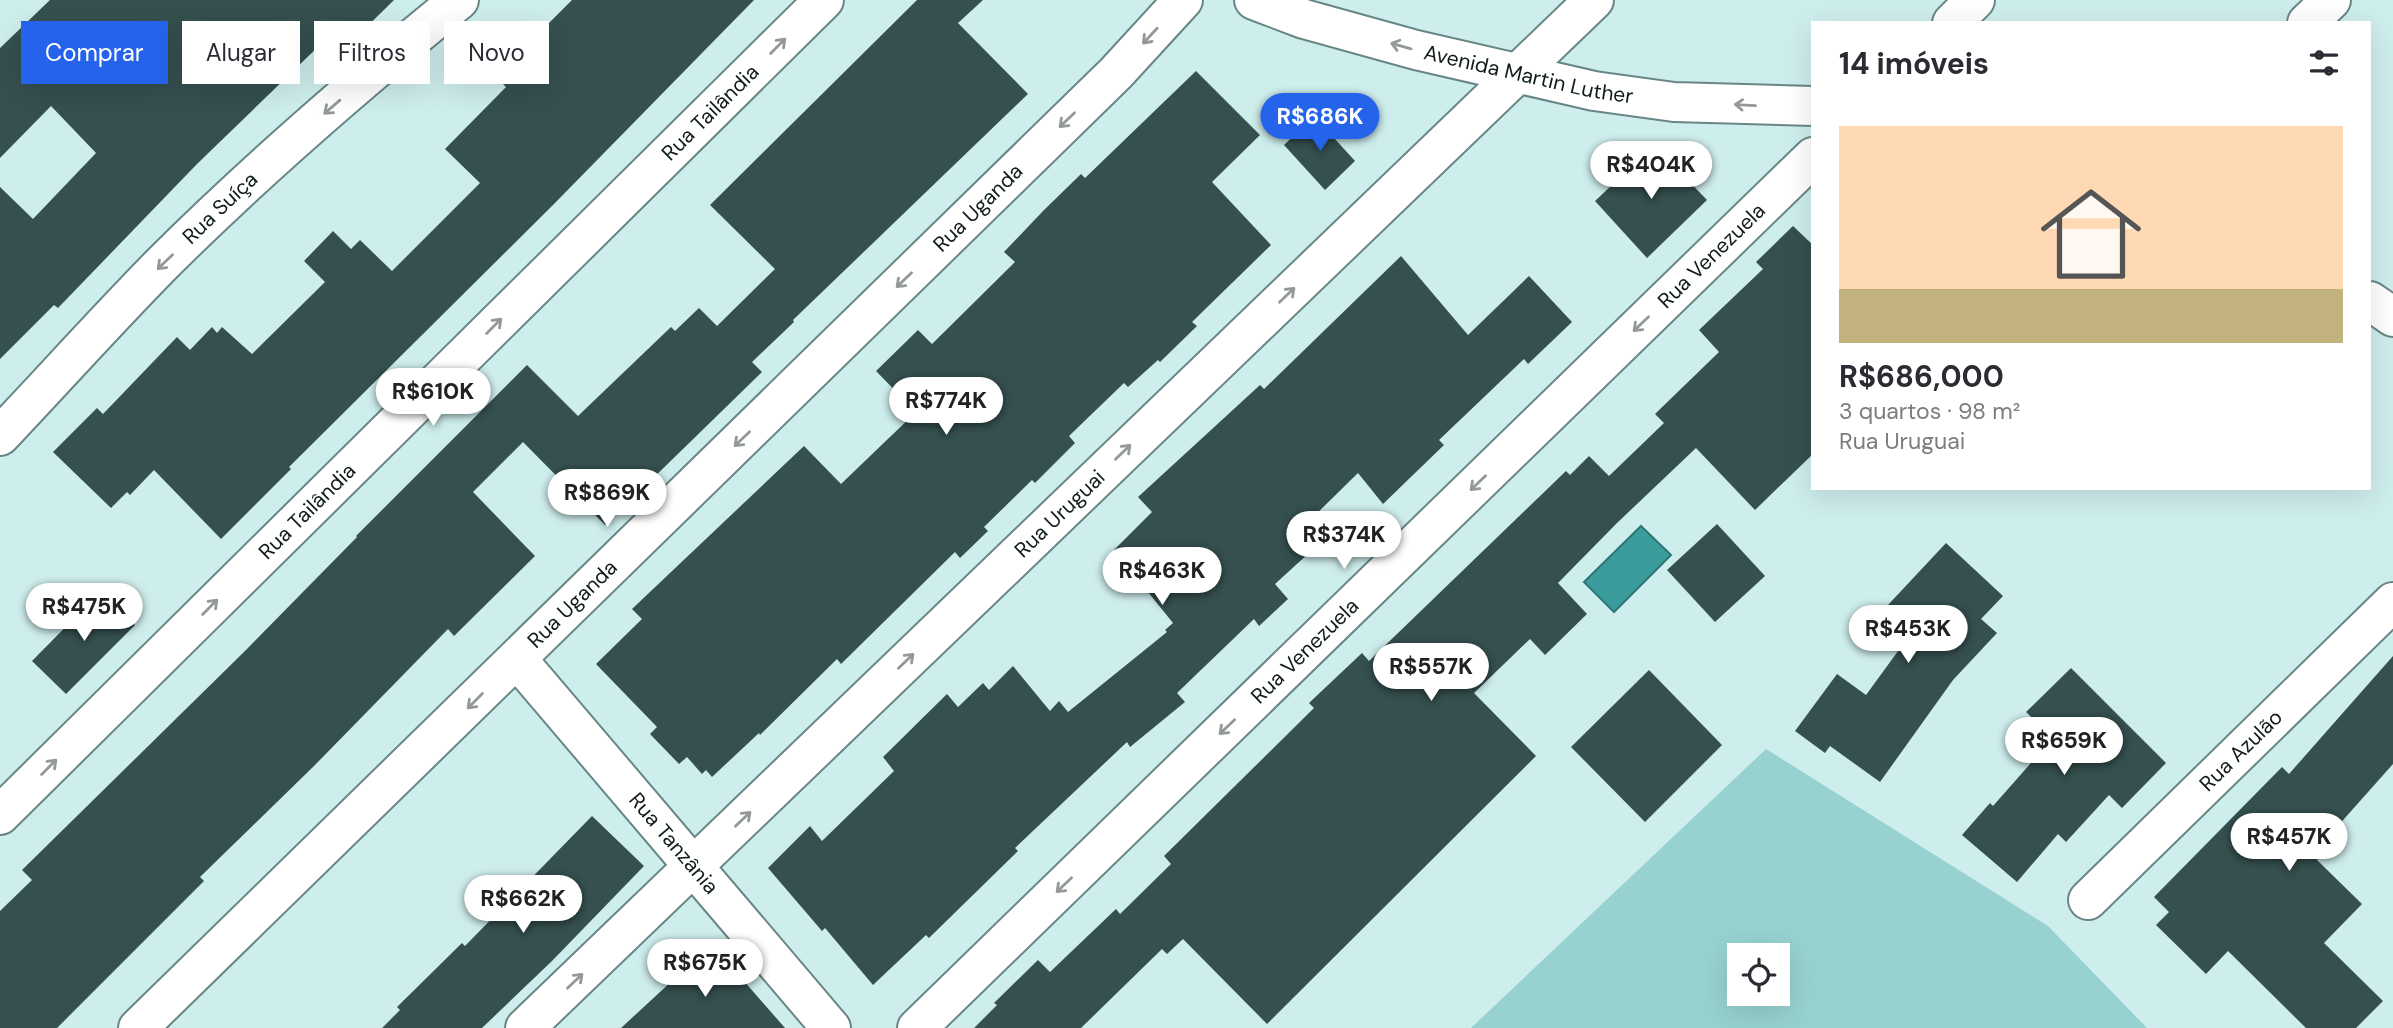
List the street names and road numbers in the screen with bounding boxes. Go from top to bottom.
street label: Avenida Martin Luther [1421,38,1635,110]
street label: Rua Tailândia [656,58,765,167]
street label: Rua Uganda [927,158,1029,258]
street label: Rua Suíça [176,165,264,250]
street label: Rua Venezuela [1652,197,1771,314]
street label: Rua Tailândia [252,457,362,566]
street label: Rua Uruguai [1009,464,1111,564]
street label: Rua Uganda [521,554,623,654]
street label: Rua Venezuela [1245,592,1365,710]
street label: Rua Azulão [2193,703,2289,797]
street label: Rua Tanzânia [623,787,725,900]

